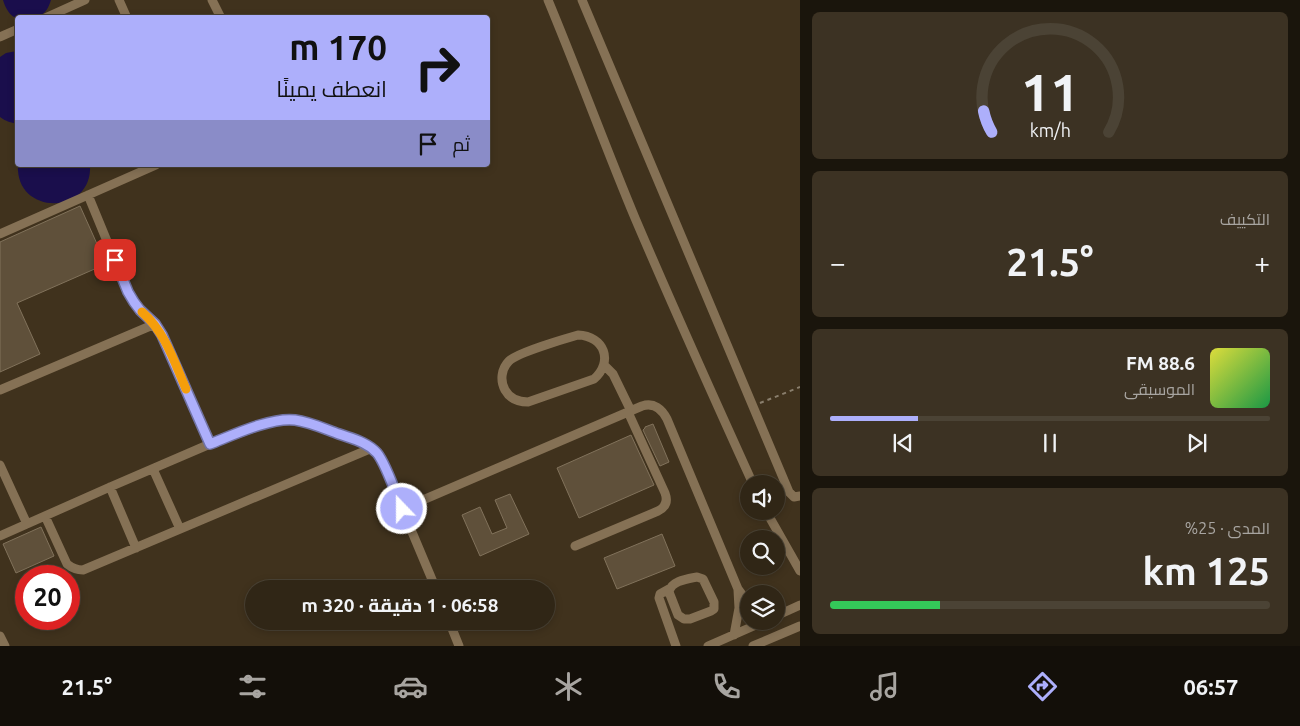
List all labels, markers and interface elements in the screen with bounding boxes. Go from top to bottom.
text: 170 m [289,27,387,67]
icon: right [405,35,470,100]
text: 11 [1021,63,1079,121]
text: انعطف يمينًا [276,76,387,101]
text: km/h [1029,120,1071,140]
icon: arrive [414,130,442,158]
text: ثم [452,133,470,155]
text: التكييف [1220,210,1270,228]
pin [94,239,136,281]
text: 21.5° [1006,241,1094,283]
icon: arrive [101,246,129,274]
text: − [830,247,846,278]
text: + [1254,247,1270,278]
text: 88.6 FM [1126,352,1195,374]
text: الموسيقى [1124,380,1195,398]
icon: previous [889,429,917,457]
icon: pause [1036,429,1064,457]
icon: next [1183,429,1211,457]
map controls [740,475,785,630]
button: sound [740,475,785,520]
position arrow [375,482,427,534]
text: المدى · 25% [1185,519,1270,537]
button: search [740,530,785,575]
text: 125 km [1143,550,1270,592]
speed limit sign: 20 [15,565,80,630]
button: layers [740,585,785,630]
text: 06:58 · 1 دقيقة · 320 m [302,594,498,616]
icon: filters [235,669,270,704]
icon: car [393,669,428,704]
icon: climate [551,669,586,704]
icon: phone [709,669,744,704]
icon: music [867,669,902,704]
icon: directions [1025,669,1060,704]
text: 21.5° [62,674,112,699]
text: 06:57 [1183,674,1238,699]

